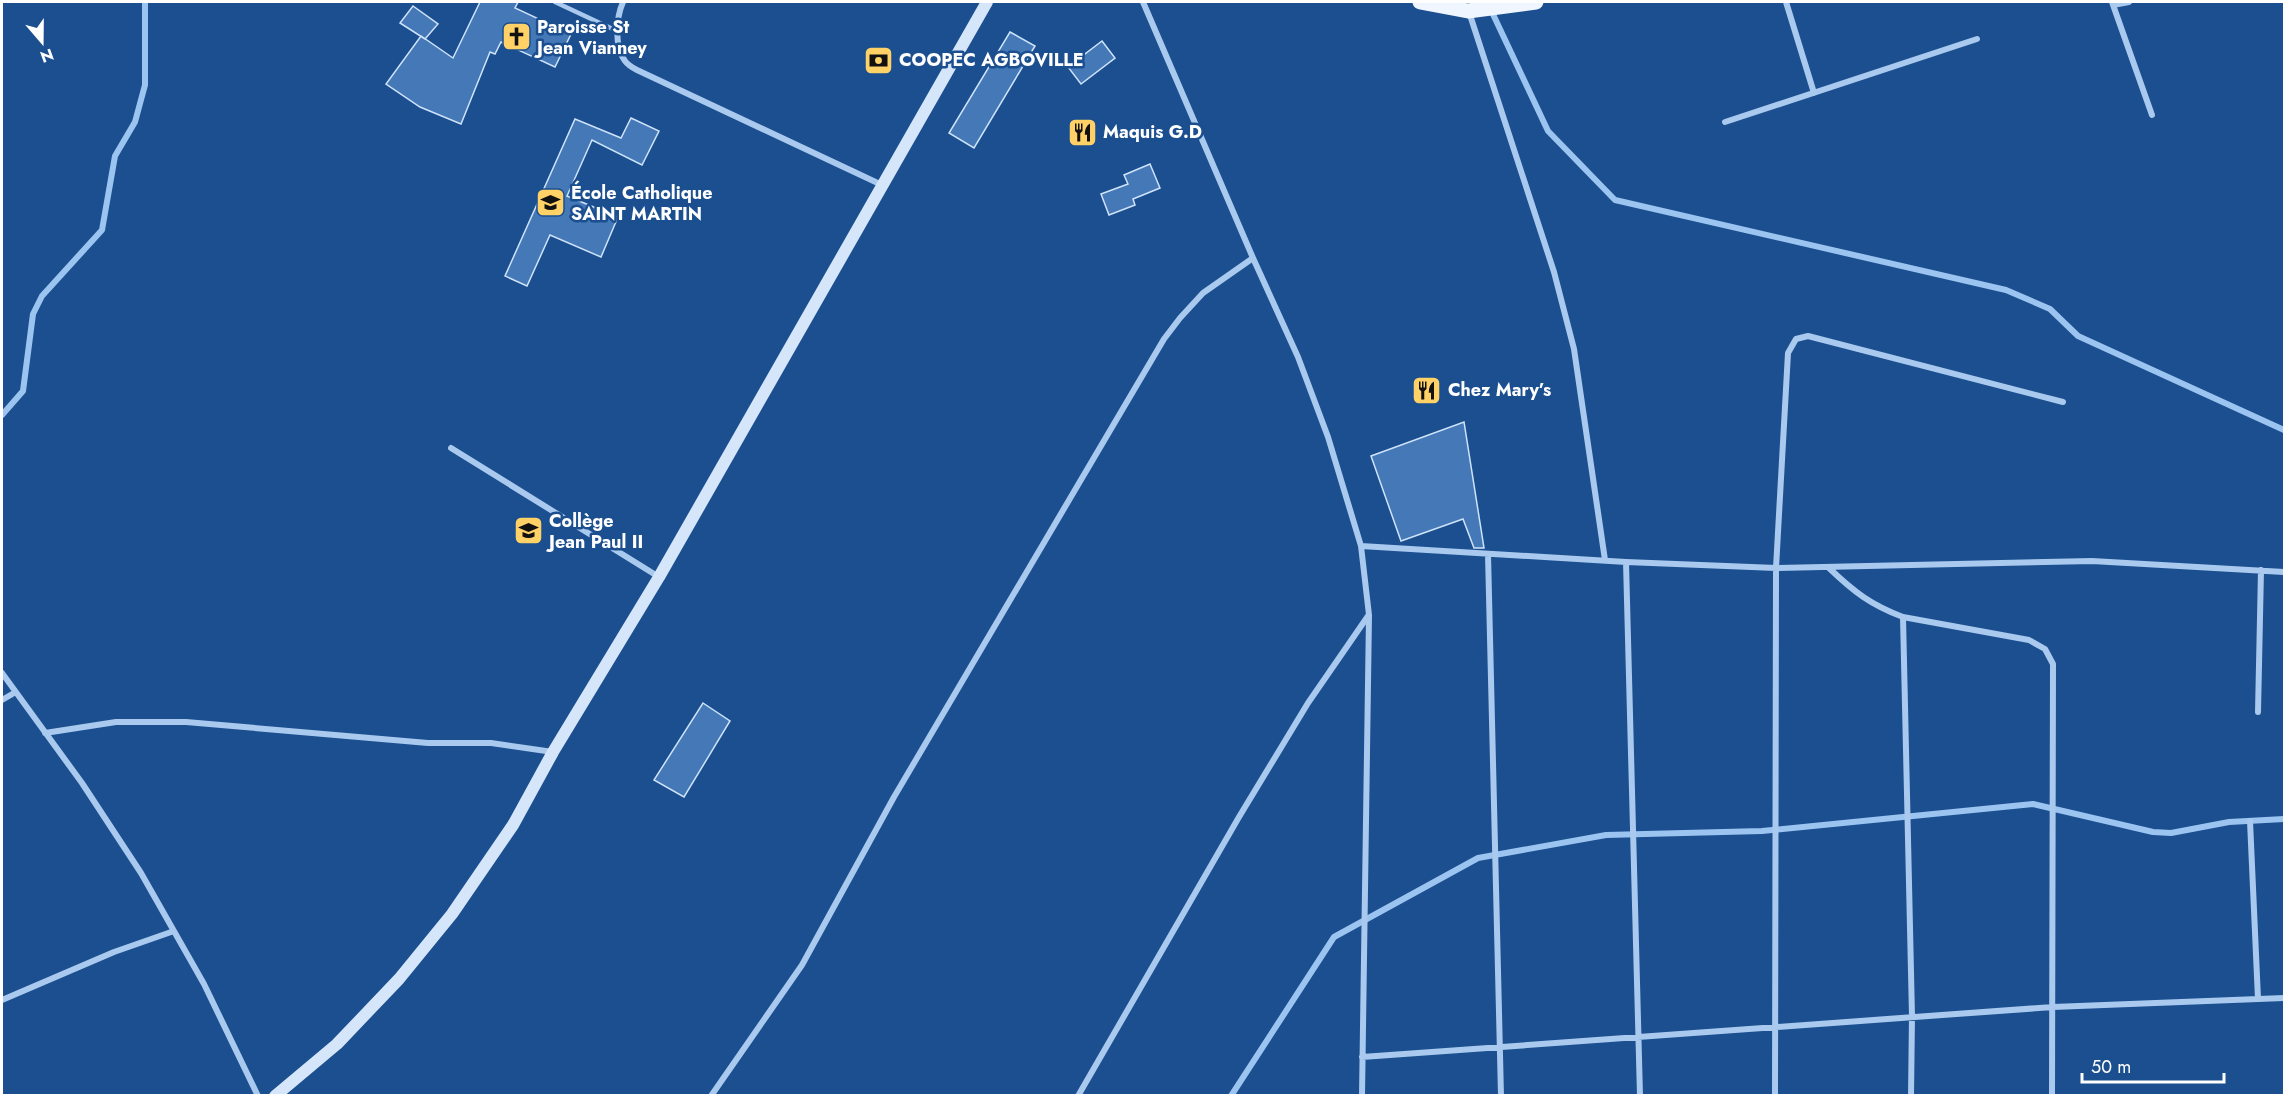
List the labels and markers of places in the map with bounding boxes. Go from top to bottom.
place label: Paroisse St Jean Vianney [534,14,647,61]
church icon: Paroisse St Jean Vianney [500,21,532,53]
bank icon: COOPEC AGBOVILLE [862,44,894,76]
place label: COOPEC AGBOVILLE [899,47,1084,73]
restaurant icon: Maquis G.D [1066,116,1098,148]
place label: Maquis G.D [1103,119,1202,145]
place label: École Catholique SAINT MARTIN [571,180,712,227]
school or university icon: École Catholique SAINT MARTIN [534,187,566,219]
restaurant icon: Chez Mary’s [1411,374,1443,406]
place label: Chez Mary’s [1448,377,1551,403]
place label: Collège Jean Paul II [546,508,643,555]
school or university icon: Collège Jean Paul II [512,515,544,547]

